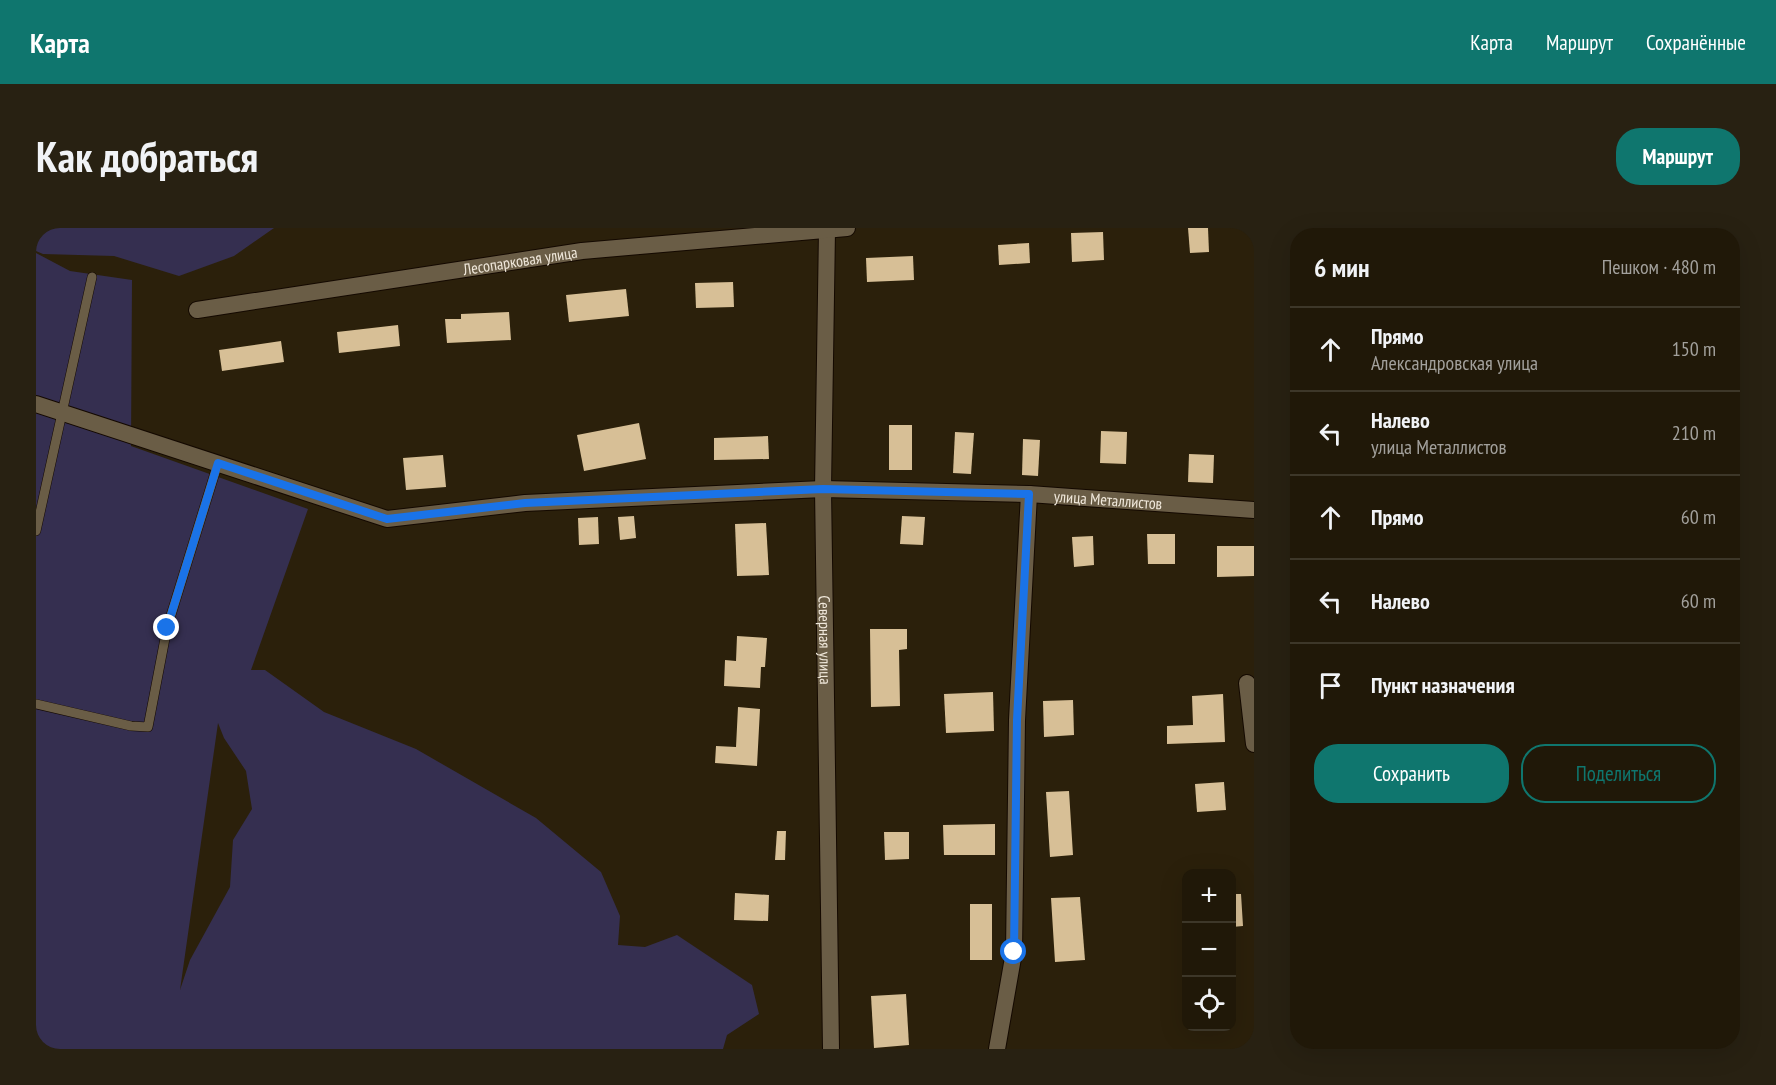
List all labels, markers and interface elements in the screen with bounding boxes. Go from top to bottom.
text: Карта [30,24,90,61]
text: Карта [1470,29,1513,56]
text: Маршрут [1546,29,1613,56]
text: Сохранённые [1646,29,1746,56]
button: Маршрут [1616,128,1740,185]
text: Как добраться [36,129,258,184]
street label: Лесопарковая улица [461,242,579,279]
text: 6 мин [1314,251,1369,284]
text: Пешком · 480 m [1602,254,1716,280]
text: Прямо [1371,322,1424,350]
icon: ahead [1314,333,1347,366]
text: 150 m [1672,336,1716,362]
text: Александровская улица [1371,350,1538,376]
text: Налево [1371,406,1430,434]
icon: left [1314,417,1347,450]
text: 210 m [1672,420,1716,446]
text: улица Металлистов [1371,434,1507,460]
street label: улица Металлистов [1053,486,1163,513]
icon: ahead [1314,501,1347,534]
text: Прямо [1371,503,1424,531]
text: 60 m [1681,504,1716,530]
icon: left [1314,585,1347,618]
text: Налево [1371,587,1430,615]
text: 60 m [1681,588,1716,614]
street label: Северная улица [815,595,836,685]
route end [153,614,179,640]
icon: arrive [1314,669,1347,702]
text: Пункт назначения [1371,671,1515,699]
button: Сохранить [1314,744,1509,803]
button: Поделиться [1521,744,1716,803]
map controls [1182,869,1236,1031]
button: + [1182,869,1236,923]
button: − [1182,923,1236,977]
route start [1000,938,1026,964]
button: locate [1182,977,1236,1031]

